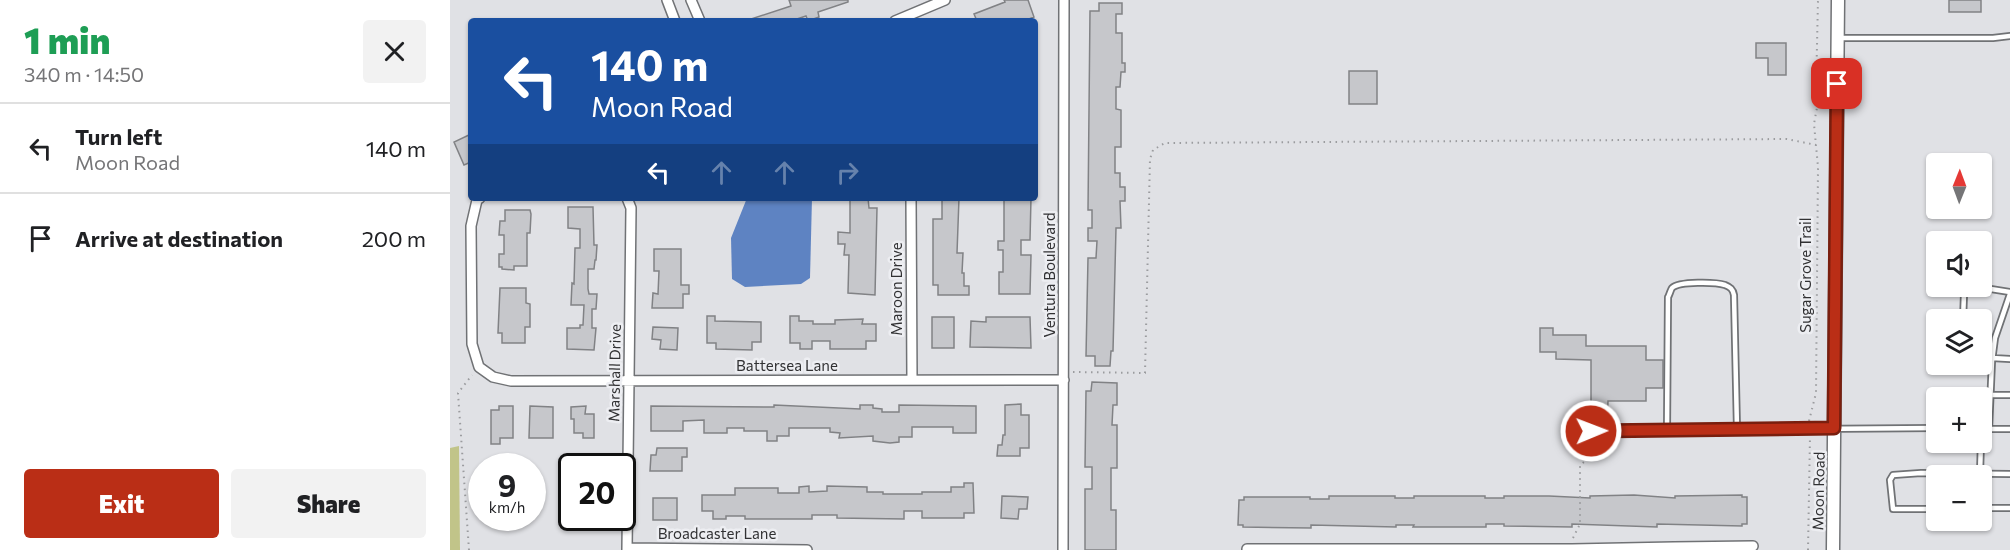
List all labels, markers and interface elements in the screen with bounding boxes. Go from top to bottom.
text: 1 min [24,17,110,61]
button: close [363,20,426,83]
text: 140 m [591,38,708,90]
icon: left [492,42,570,120]
pin [1811,58,1862,109]
text: 340 m · 14:50 [24,62,144,86]
icon: arrive [1820,67,1853,100]
text: Moon Road [591,90,733,123]
text: Turn left [75,123,162,150]
icon: left [24,132,57,165]
text: 140 m [366,135,426,162]
text: Moon Road [75,150,180,174]
north arrow [1926,153,1992,219]
map controls [1926,153,1992,531]
icon: left [642,156,675,189]
icon: ahead [705,156,738,189]
icon: ahead [768,156,801,189]
icon: right [831,156,864,189]
street label: Ventura Boulevard [1040,212,1058,338]
street label: Sugar Grove Trail [1796,217,1814,333]
icon: arrive [24,222,57,255]
text: Arrive at destination [75,225,283,252]
text: 200 m [362,225,426,252]
button: sound [1926,231,1992,297]
street label: Maroon Drive [887,242,905,336]
button: layers [1926,309,1992,375]
street label: Marshall Drive [604,324,624,422]
street label: Battersea Lane [736,356,838,374]
button: + [1926,387,1992,453]
position arrow [1559,399,1623,463]
street label: Moon Road [1808,451,1828,531]
speed limit sign: 20 [558,453,636,531]
button: − [1926,465,1992,531]
text: 9 [498,466,516,503]
button: Exit [24,469,219,538]
button: Share [231,469,426,538]
text: km/h [489,498,525,516]
street label: Broadcaster Lane [658,524,776,542]

